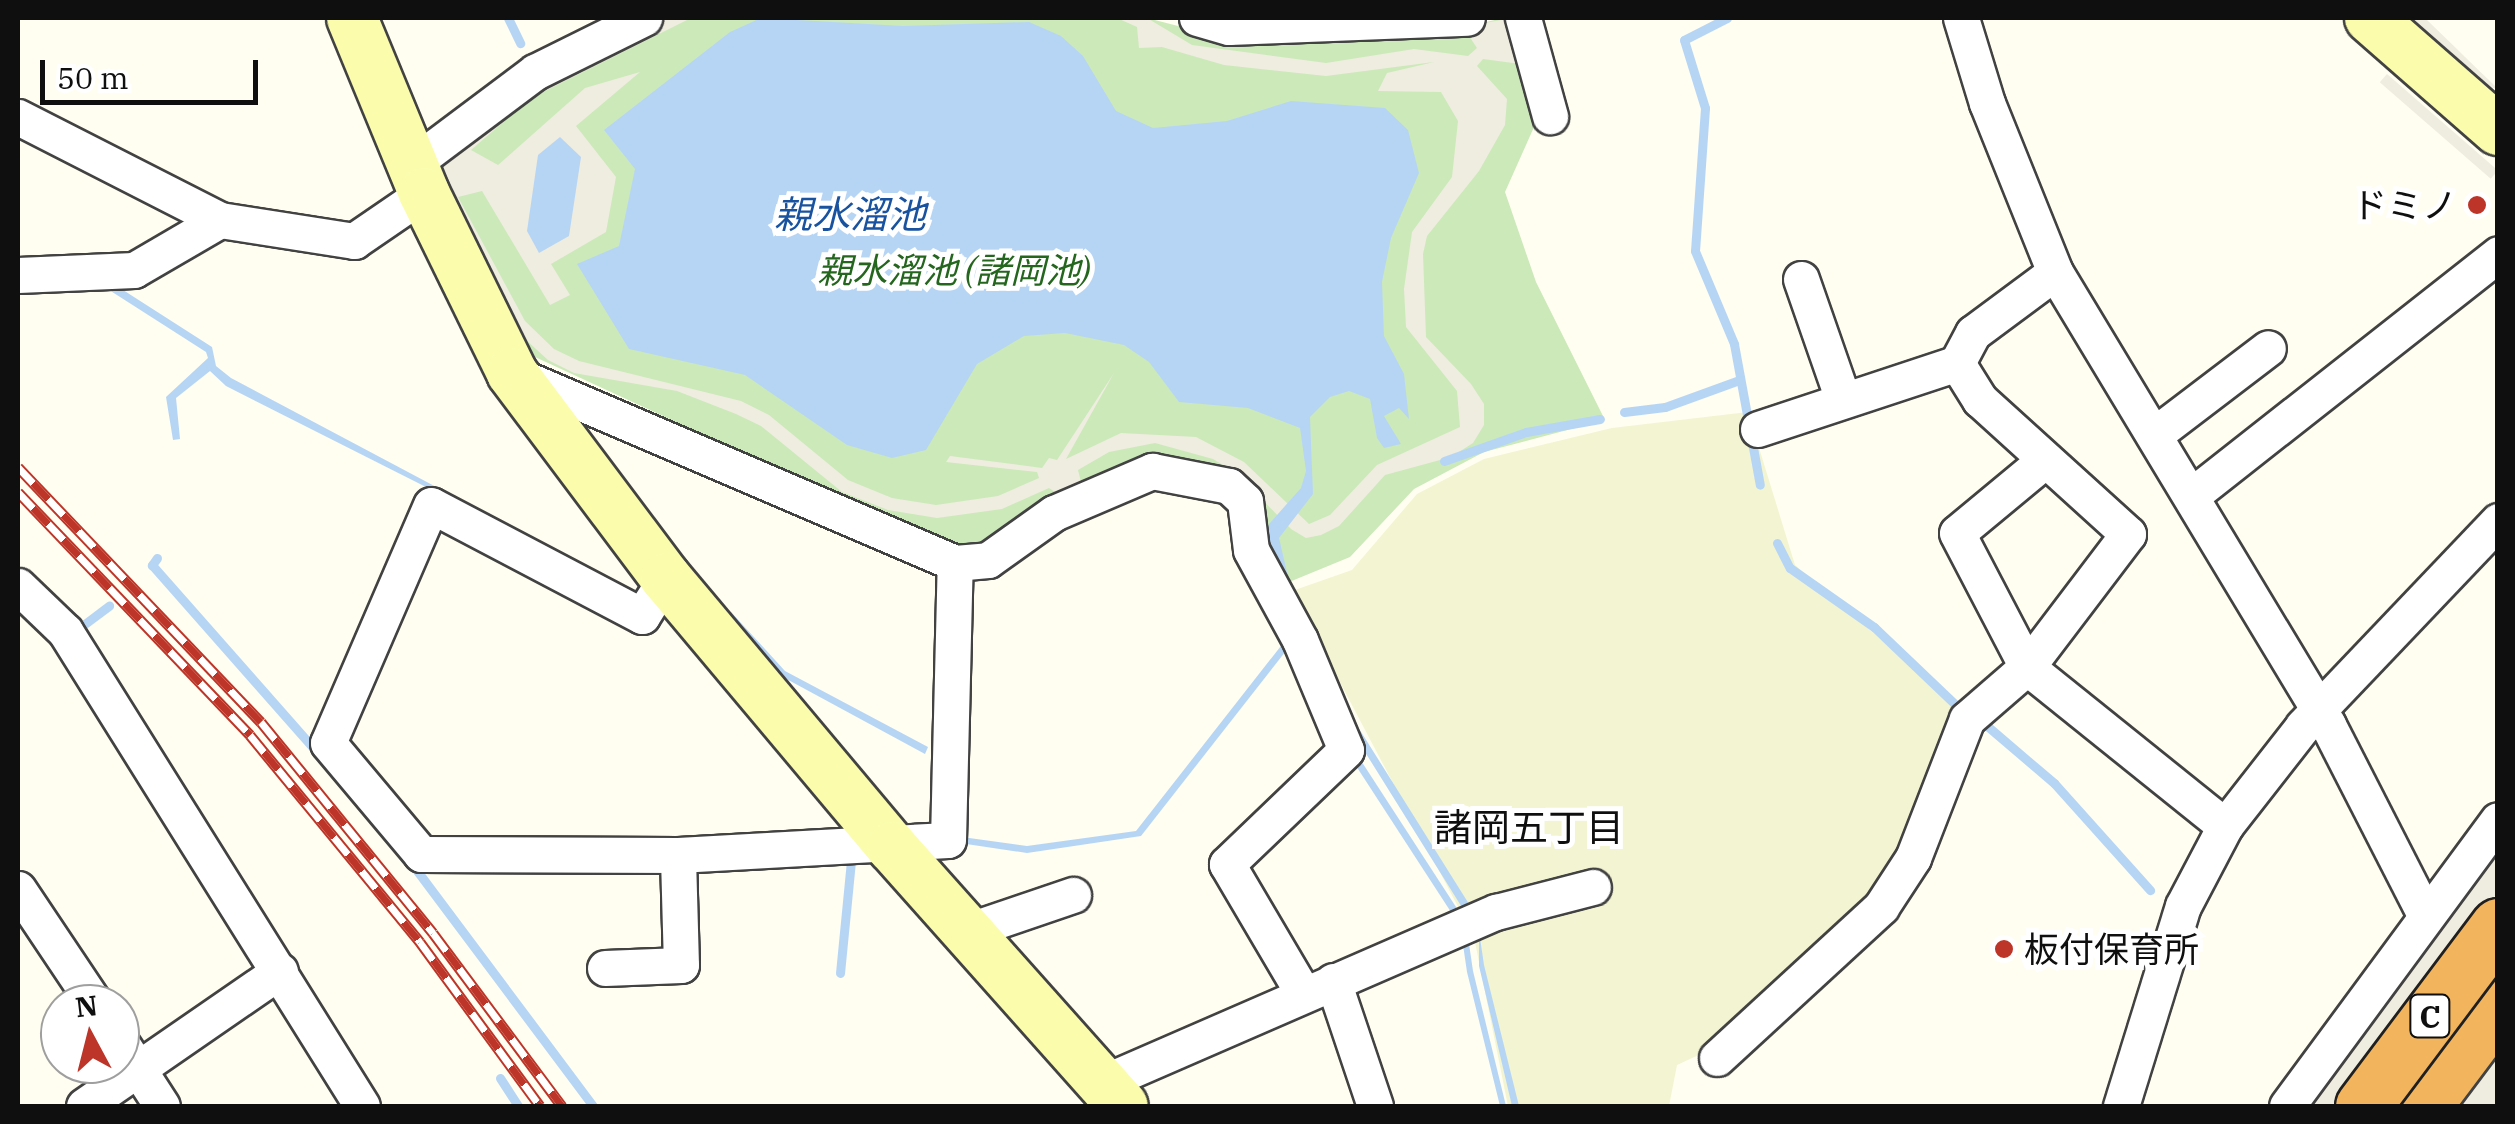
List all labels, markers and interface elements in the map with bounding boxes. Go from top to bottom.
scale bar [45,40,262,102]
text: 50 m [57,58,129,97]
place label: ドミノ [2352,184,2457,226]
water label: 親水溜池 [774,191,926,237]
marker: ドミノ [2466,194,2488,216]
park label: 親水溜池 (諸岡池) [817,249,1091,291]
district label: 諸岡五丁目 [1434,804,1624,850]
place label: 板付保育所 [2024,928,2199,970]
marker: 板付保育所 [1993,938,2015,960]
north arrow [40,984,140,1084]
text: N [73,986,100,1025]
road number: C [2408,989,2452,1043]

